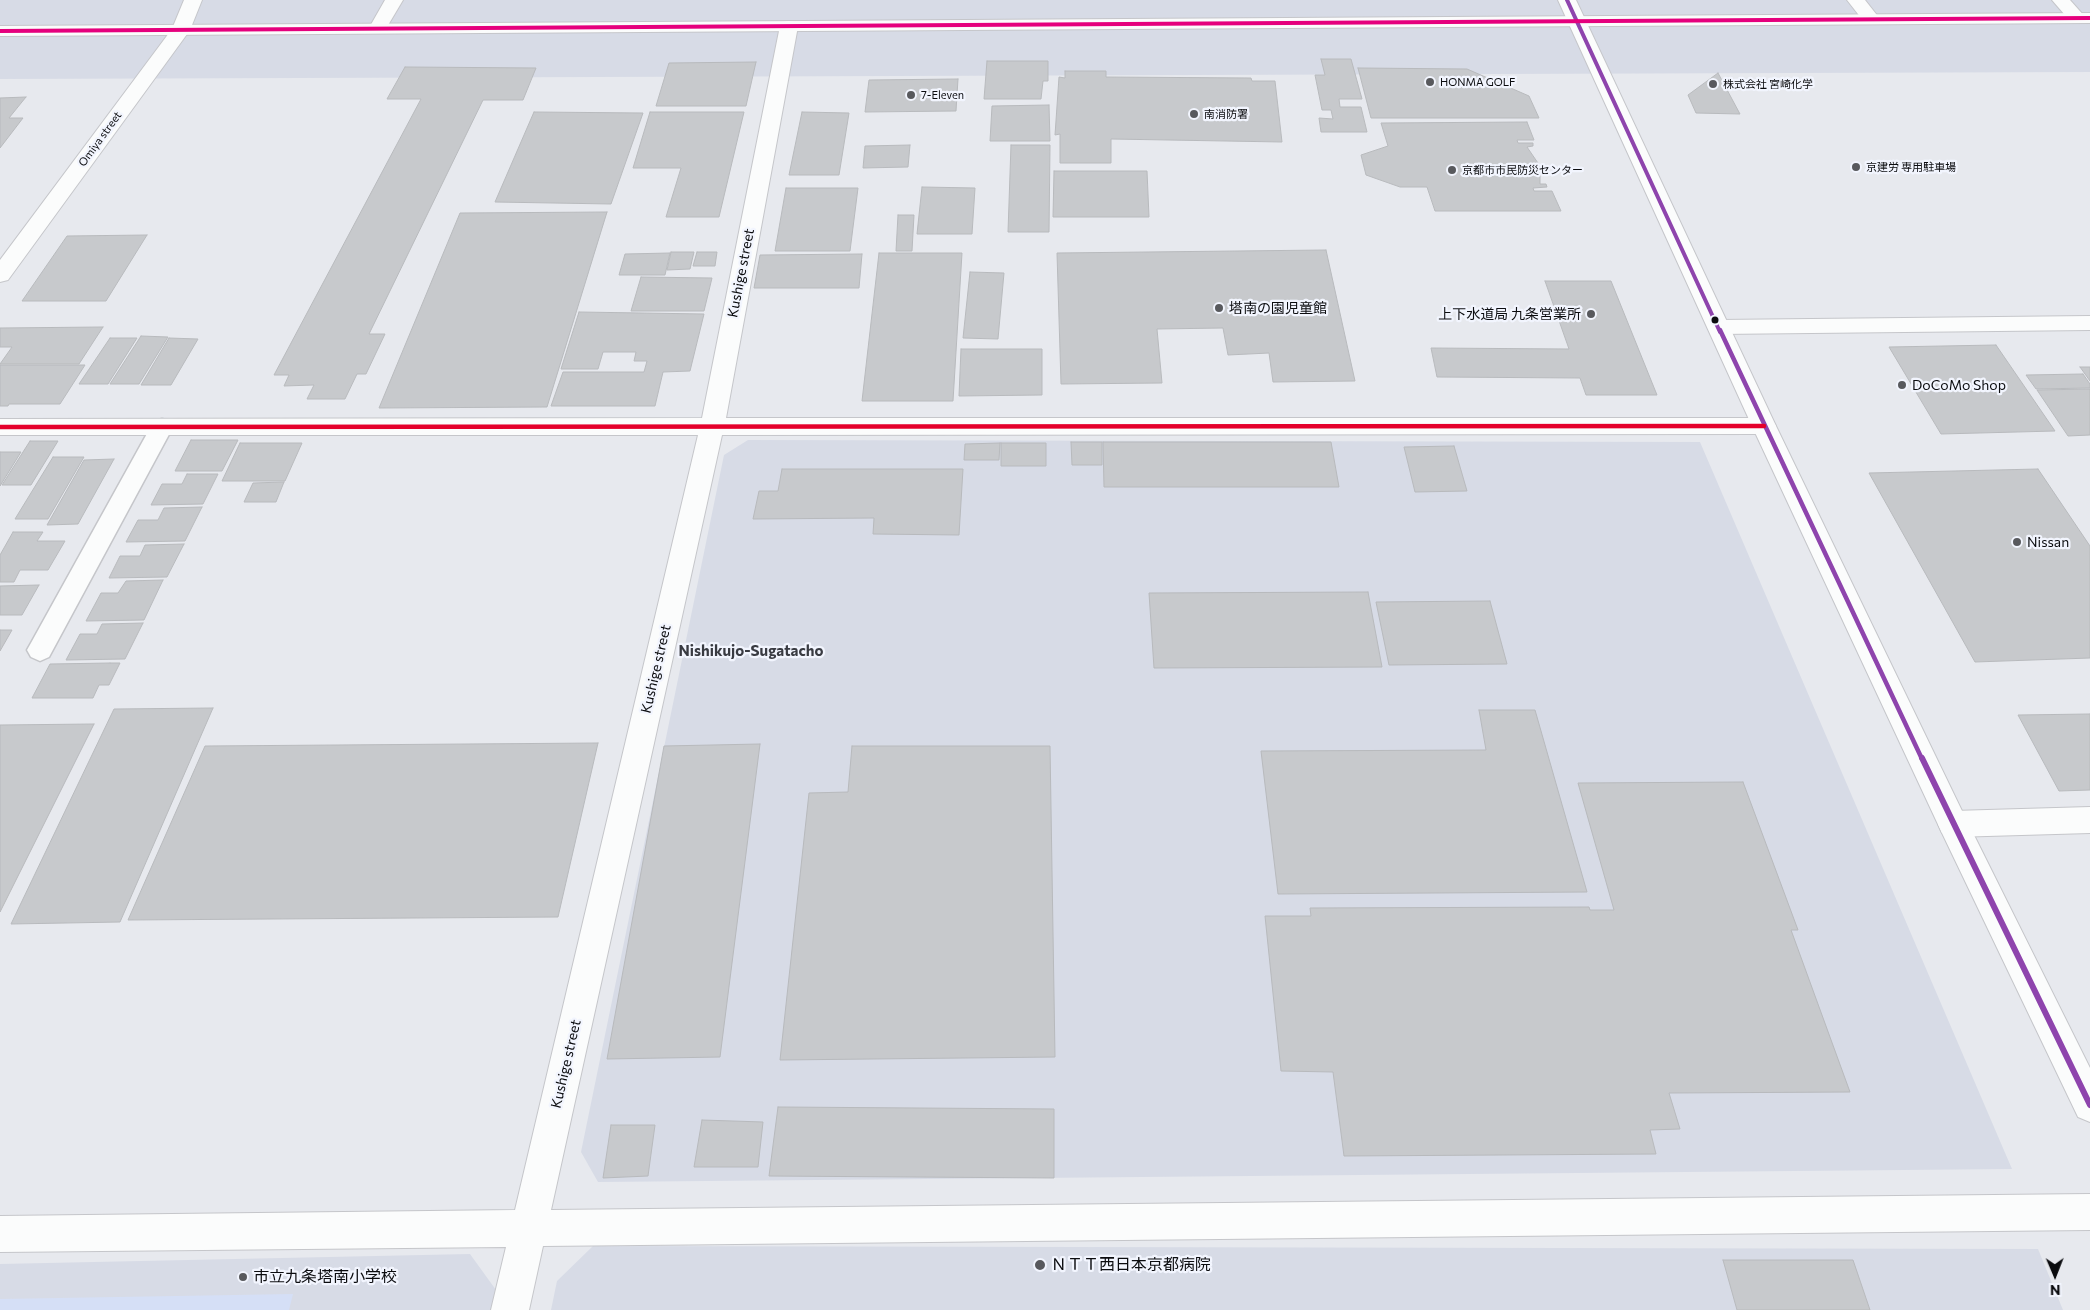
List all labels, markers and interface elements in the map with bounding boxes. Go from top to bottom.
place label: HONMA GOLF [1440,75,1515,89]
marker: HONMA GOLF [1424,76,1436,88]
place label: 株式会社 宮崎化学 [1723,77,1813,91]
marker: 株式会社 宮崎化学 [1707,78,1719,90]
place label: 7-Eleven [921,88,964,102]
marker: 7-Eleven [905,89,917,101]
place label: 南消防署 [1204,107,1248,121]
marker: 南消防署 [1188,108,1200,120]
street label: Omiya street [76,109,124,169]
place label: 京建労 専用駐車場 [1866,160,1956,174]
marker: 京建労 専用駐車場 [1850,161,1862,173]
place label: 京都市市民防災センター [1462,163,1583,177]
marker: 京都市市民防災センター [1446,164,1458,176]
street label: Kushige street [724,227,758,319]
place label: 塔南の園児童館 [1229,300,1327,316]
marker: 塔南の園児童館 [1213,302,1225,314]
place label: 上下水道局 九条営業所 [1438,306,1581,322]
marker: 上下水道局 九条営業所 [1585,308,1597,320]
unlabelled marker [1710,315,1720,325]
place label: DoCoMo Shop [1912,377,2006,393]
marker: DoCoMo Shop [1896,379,1908,391]
place label: Nissan [2027,534,2069,550]
marker: Nissan [2011,536,2023,548]
street label: Kushige street [638,623,674,715]
district label: Nishikujo-Sugatacho [679,642,823,660]
street label: Kushige street [548,1018,584,1110]
north arrow [2030,1250,2080,1300]
place label: ＮＴＴ西日本京都病院 [1051,1255,1211,1275]
marker: ＮＴＴ西日本京都病院 [1033,1258,1047,1272]
place label: 市立九条塔南小学校 [253,1267,397,1287]
marker: 市立九条塔南小学校 [237,1271,249,1283]
text: N [2050,1282,2061,1299]

